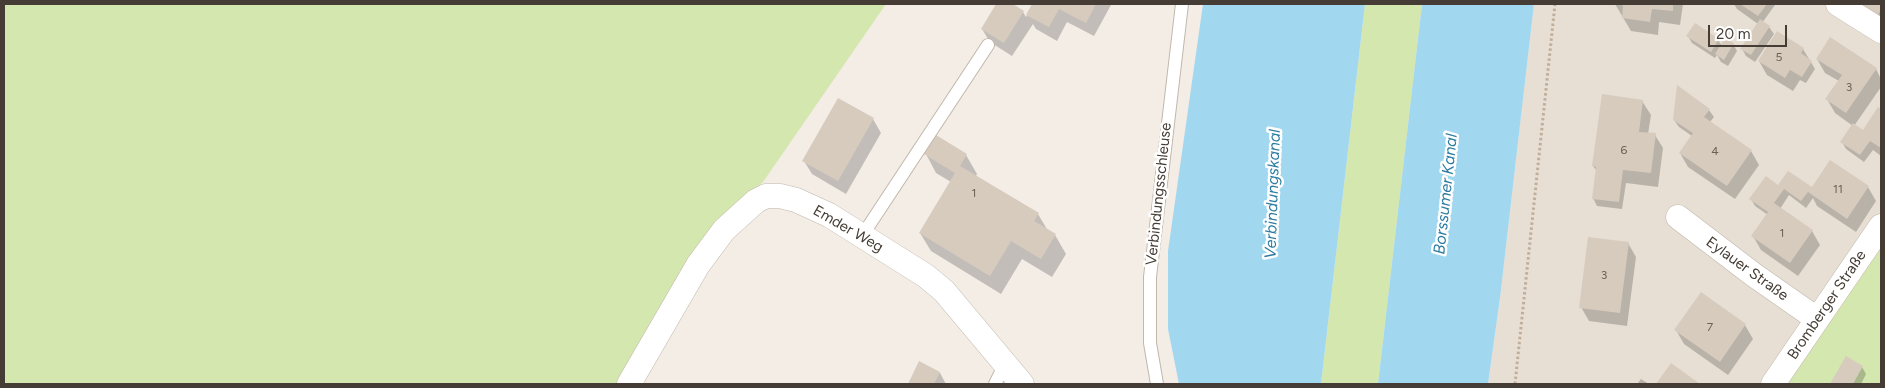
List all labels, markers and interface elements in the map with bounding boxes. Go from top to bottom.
scale bar [1710,15,1789,47]
text: 20 m [1716,25,1750,43]
house number: 5 [1776,50,1782,64]
house number: 3 [1846,80,1852,94]
street label: Verbindungsschleuse [1143,122,1175,266]
water label: Verbindungskanal [1261,129,1285,259]
water label: Borssumer Kanal [1430,133,1462,255]
house number: 6 [1621,143,1627,157]
house number: 4 [1711,144,1719,158]
house number: 11 [1833,182,1843,196]
house number: 1 [972,186,976,200]
street label: Emder Weg [810,202,886,256]
house number: 1 [1780,226,1784,240]
street label: Eylauer Straße [1702,233,1792,305]
street label: Bromberger Straße [1784,247,1870,363]
house number: 3 [1601,268,1607,282]
house number: 7 [1707,320,1713,334]

